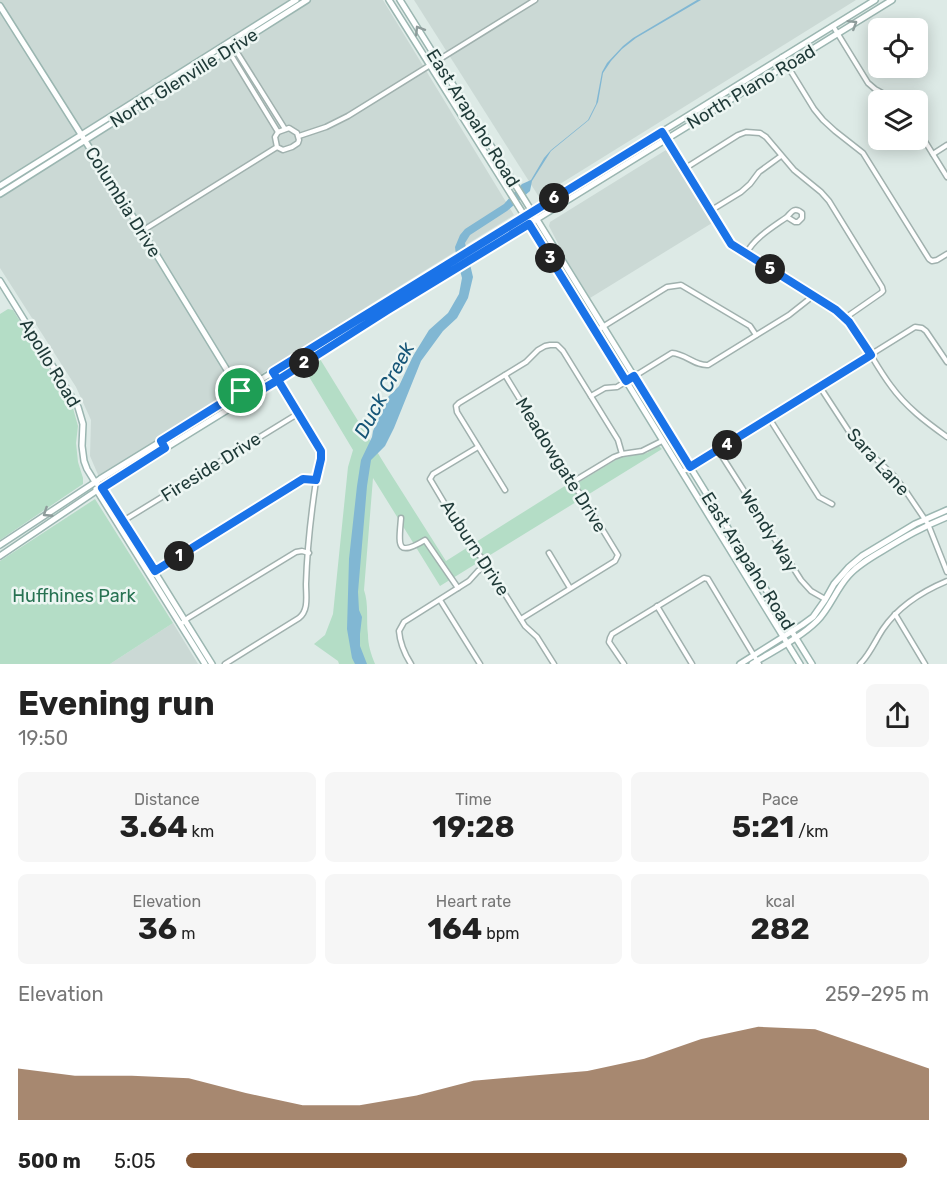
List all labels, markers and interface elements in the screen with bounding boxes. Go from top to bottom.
map controls [868,18,928,150]
button: locate [868,18,928,78]
one-way arrow [847,19,857,31]
street label: North Glenville Drive [106,24,262,132]
one-way arrow [414,26,426,36]
street label: North Plano Road [683,40,819,134]
street label: East Arapaho Road [422,45,524,191]
button: layers [868,90,928,150]
street label: Columbia Drive [80,143,166,261]
pin: 6 [539,183,569,213]
text: 6 [549,188,559,207]
pin: 3 [535,243,565,273]
text: 3 [545,248,555,267]
pin: 5 [755,254,785,284]
text: 5 [765,259,775,278]
street label: Apollo Road [15,315,85,411]
water label: Duck Creek [349,337,420,442]
pin: 2 [289,348,319,378]
text: 2 [299,353,309,372]
pin [215,365,266,416]
icon: arrive [224,374,257,407]
street label: Meadowgate Drive [511,394,611,536]
street label: Sara Lane [842,424,914,500]
street label: Fireside Drive [157,428,265,506]
pin: 4 [712,430,742,460]
text: 4 [722,435,732,454]
street label: Wendy Way [735,486,803,576]
street label: East Arapaho Road [697,488,799,634]
street label: Auburn Drive [436,496,514,600]
one-way arrow [43,506,54,517]
pin: 1 [164,541,194,571]
text: 1 [175,546,183,565]
park label: Huffhines Park [12,585,136,607]
text: Evening run [18,684,215,723]
button: share [866,684,929,747]
text: 19:50 [18,726,68,750]
text: Distance [134,790,200,809]
text: Time [455,790,492,809]
text: Pace [762,790,799,809]
text: 3.64 [120,809,188,845]
text: 19:28 [432,809,515,845]
text: 5:21 [732,809,794,845]
text: km [188,822,214,841]
text: /km [794,822,829,841]
text: Elevation [133,892,201,911]
text: Heart rate [436,892,511,911]
text: kcal [765,892,795,911]
text: 36 [138,911,177,947]
text: 164 [427,911,482,947]
text: 282 [751,911,810,947]
text: m [177,924,196,943]
text: bpm [482,924,520,943]
text: Elevation [18,982,104,1006]
text: 259–295 m [825,982,929,1006]
text: 500 m [18,1149,81,1173]
text: 5:05 [114,1149,156,1173]

